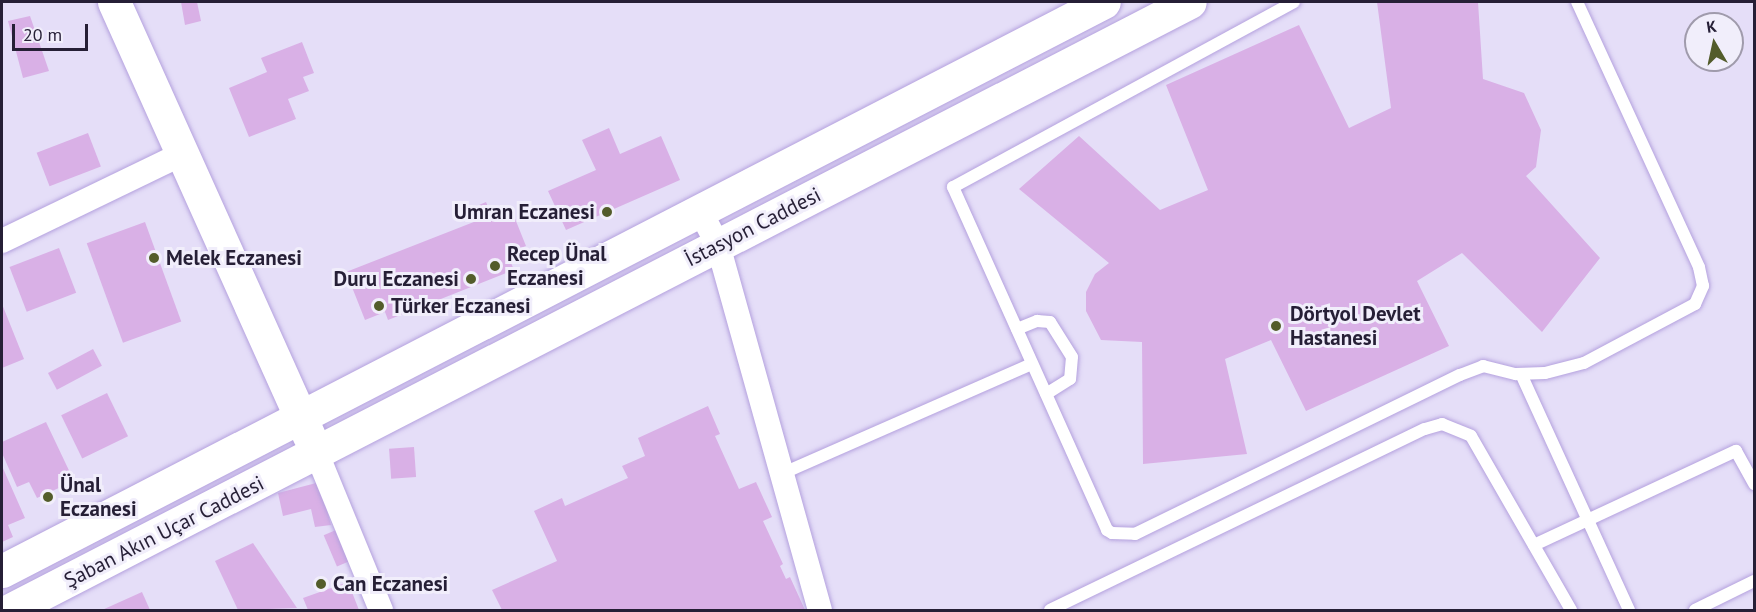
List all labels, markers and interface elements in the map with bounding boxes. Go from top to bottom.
scale bar [15,12,92,50]
north arrow [1684,12,1744,72]
text: K [1705,16,1718,37]
text: 20 m [23,23,62,46]
street label: İstasyon Caddesi [681,182,825,272]
place label: Umran Eczanesi [454,199,595,225]
marker: Umran Eczanesi [600,205,614,219]
place label: Recep Ünal Eczanesi [507,241,606,291]
place label: Melek Eczanesi [166,245,302,271]
marker: Melek Eczanesi [147,251,161,265]
marker: Recep Ünal Eczanesi [488,259,502,273]
place label: Duru Eczanesi [334,266,459,292]
marker: Duru Eczanesi [464,272,478,286]
place label: Türker Eczanesi [391,293,531,319]
marker: Türker Eczanesi [372,299,386,313]
place label: Dörtyol Devlet Hastanesi [1290,301,1421,351]
marker: Dörtyol Devlet Hastanesi [1267,317,1285,335]
street label: Şaban Akın Uçar Caddesi [60,470,268,594]
place label: Ünal Eczanesi [60,472,137,522]
marker: Ünal Eczanesi [41,490,55,504]
place label: Can Eczanesi [333,571,448,597]
marker: Can Eczanesi [314,577,328,591]

